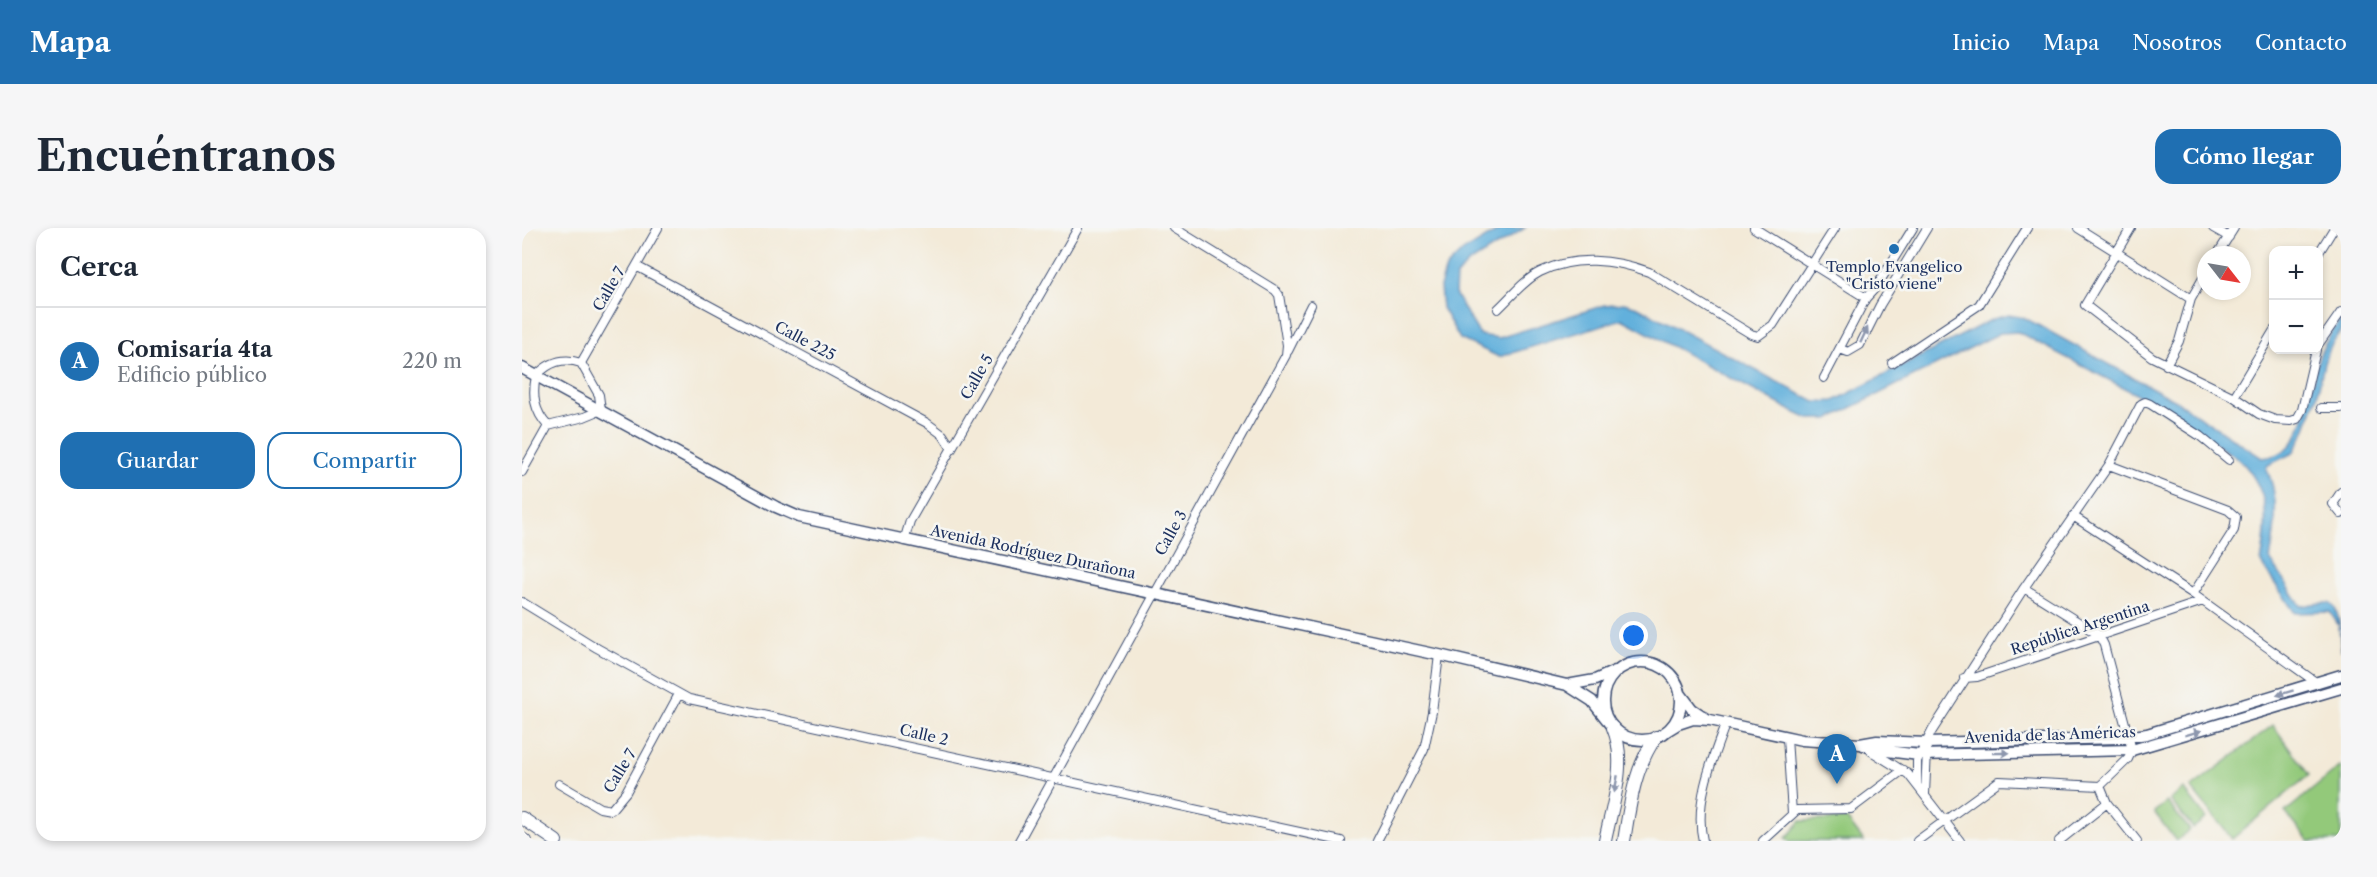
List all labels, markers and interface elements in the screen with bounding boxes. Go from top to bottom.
text: Mapa [30,25,111,59]
text: Inicio [1952,30,2010,55]
text: Mapa [2043,30,2099,55]
text: Nosotros [2132,30,2222,55]
text: Contacto [2255,30,2347,55]
button: Cómo llegar [2155,129,2341,184]
text: Encuéntranos [36,130,336,182]
marker: Templo Evangelico "Cristo viene" [1887,242,1901,256]
north arrow [2197,246,2251,300]
map controls [2269,246,2323,354]
button: + [2269,246,2323,300]
text: Cerca [60,251,138,283]
place label: Templo Evangelico "Cristo viene" [1826,257,1962,293]
street label: Calle 7 [588,263,629,314]
button: − [2269,300,2323,354]
street label: Calle 225 [772,317,839,364]
one-way arrow [1860,327,1869,344]
text: Comisaría 4ta [117,336,273,363]
text: A [72,349,87,373]
text: 220 m [402,349,462,373]
street label: Calle 5 [956,351,997,403]
text: Edificio público [117,363,267,387]
button: Guardar [60,432,255,489]
button: Compartir [267,432,462,489]
street label: Calle 3 [1150,507,1191,559]
street label: Avenida Rodríguez Durañona [928,520,1138,583]
street label: República Argentina [2008,596,2152,659]
your location [1619,621,1648,650]
one-way arrow [2276,689,2294,698]
street label: Calle 2 [898,720,950,749]
street label: Avenida de las Américas [1963,722,2136,747]
one-way arrow [2184,728,2202,737]
pin: A [1818,734,1856,784]
street label: Calle 7 [599,745,640,796]
one-way arrow [1991,748,2010,758]
one-way arrow [1611,775,1620,794]

